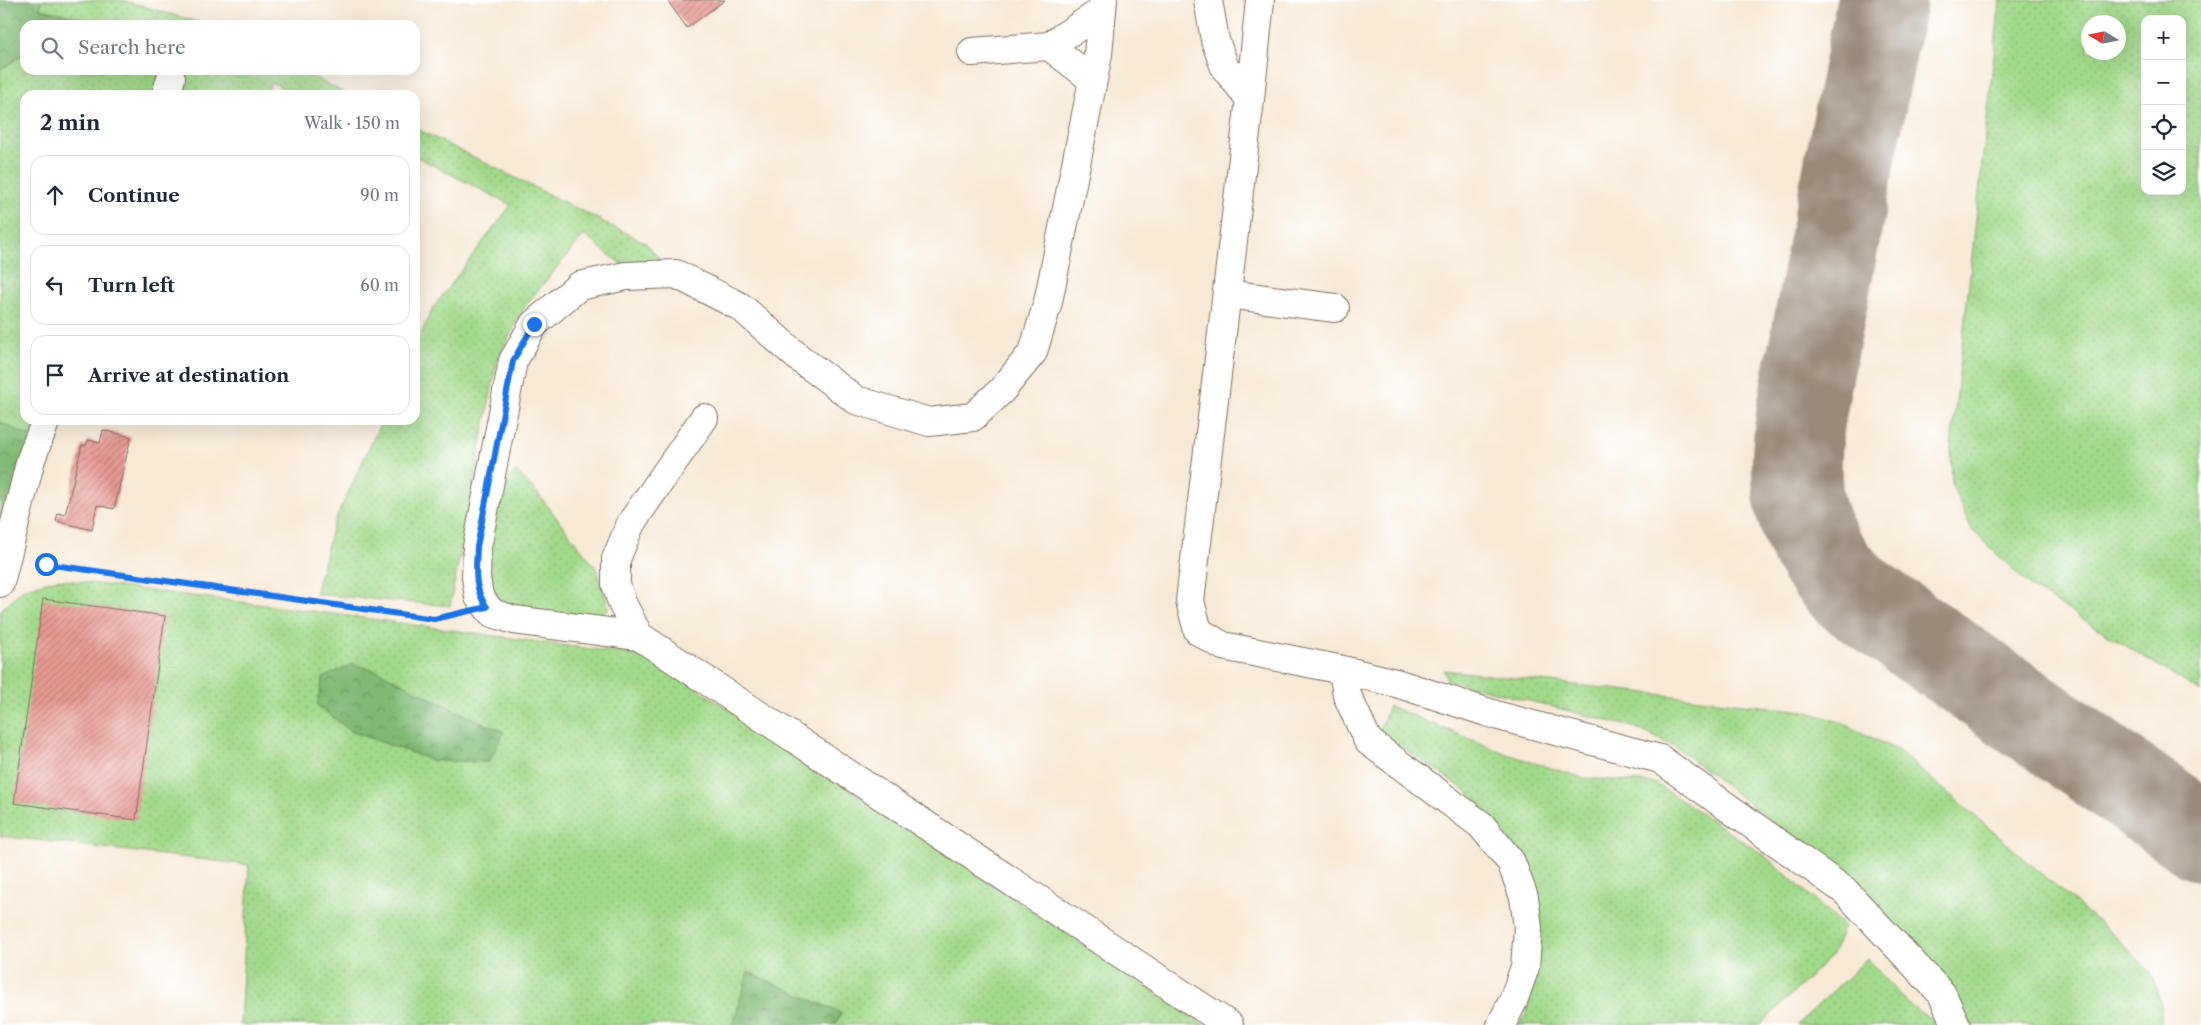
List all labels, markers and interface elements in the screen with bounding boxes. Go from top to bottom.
north arrow [2081,15,2126,60]
map controls [2141,15,2186,195]
button: + [2141,15,2186,60]
search box [20,20,420,75]
icon: search [38,34,66,62]
text: Search here [78,36,186,59]
button: − [2141,60,2186,105]
button: locate [2141,105,2186,150]
text: 2 min [40,110,100,135]
text: Walk · 150 m [304,113,400,133]
button: layers [2141,150,2186,195]
icon: ahead [41,181,69,209]
text: Continue [88,184,180,207]
text: 90 m [360,185,399,205]
icon: left [41,271,69,299]
text: Turn left [88,274,175,297]
text: 60 m [360,275,399,295]
route end [523,313,546,336]
icon: arrive [41,361,69,389]
text: Arrive at destination [88,364,289,387]
route start [35,553,58,576]

